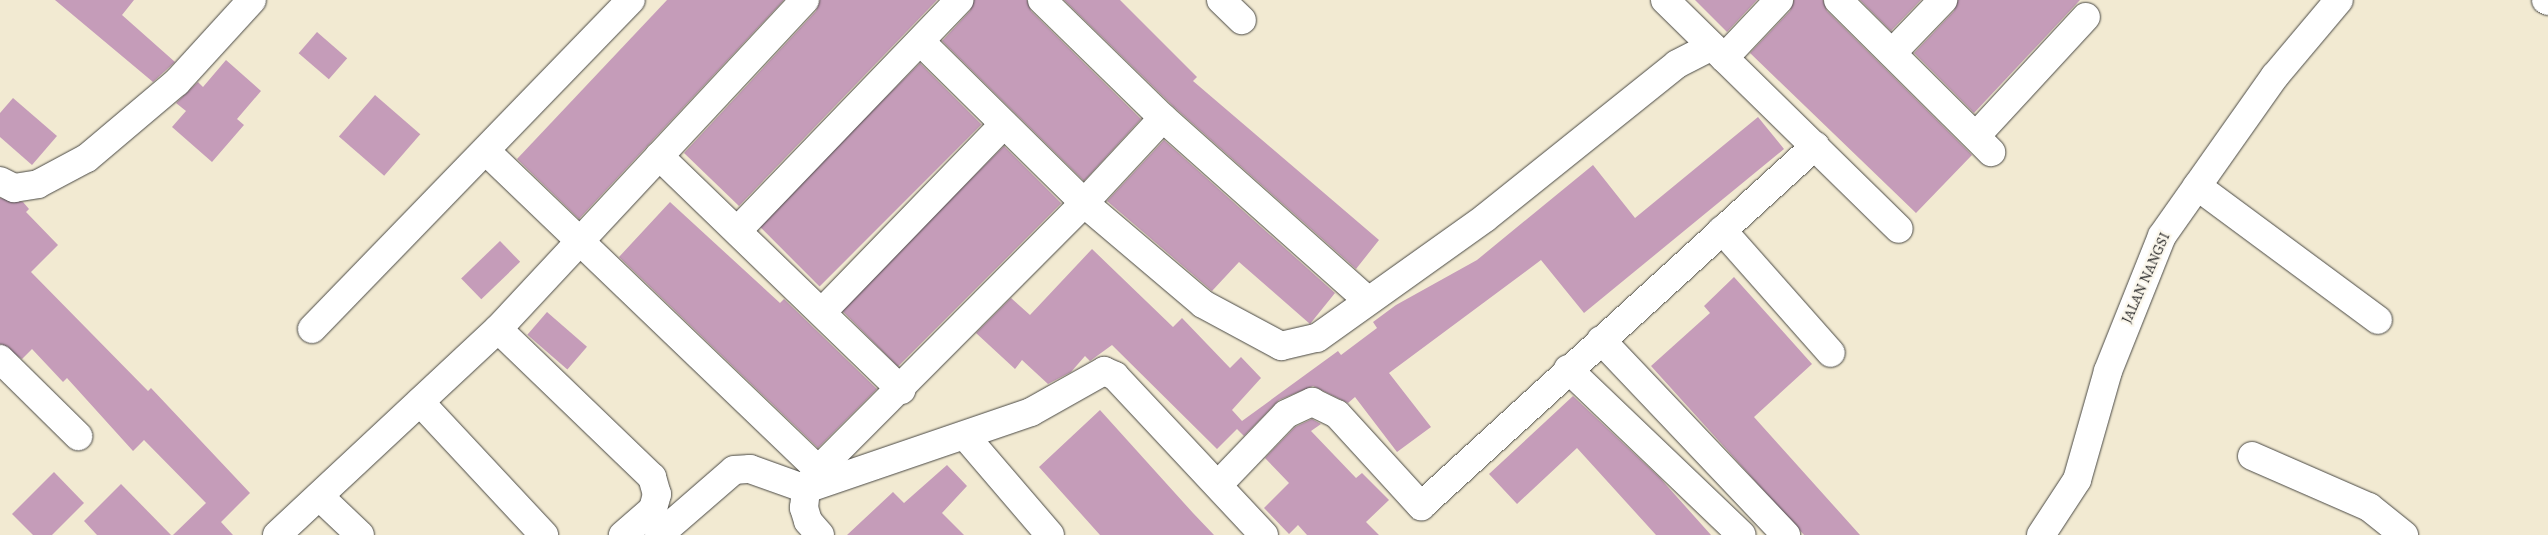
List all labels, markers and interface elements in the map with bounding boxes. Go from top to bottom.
street label: JALAN NANGSI [2118,230,2174,326]

